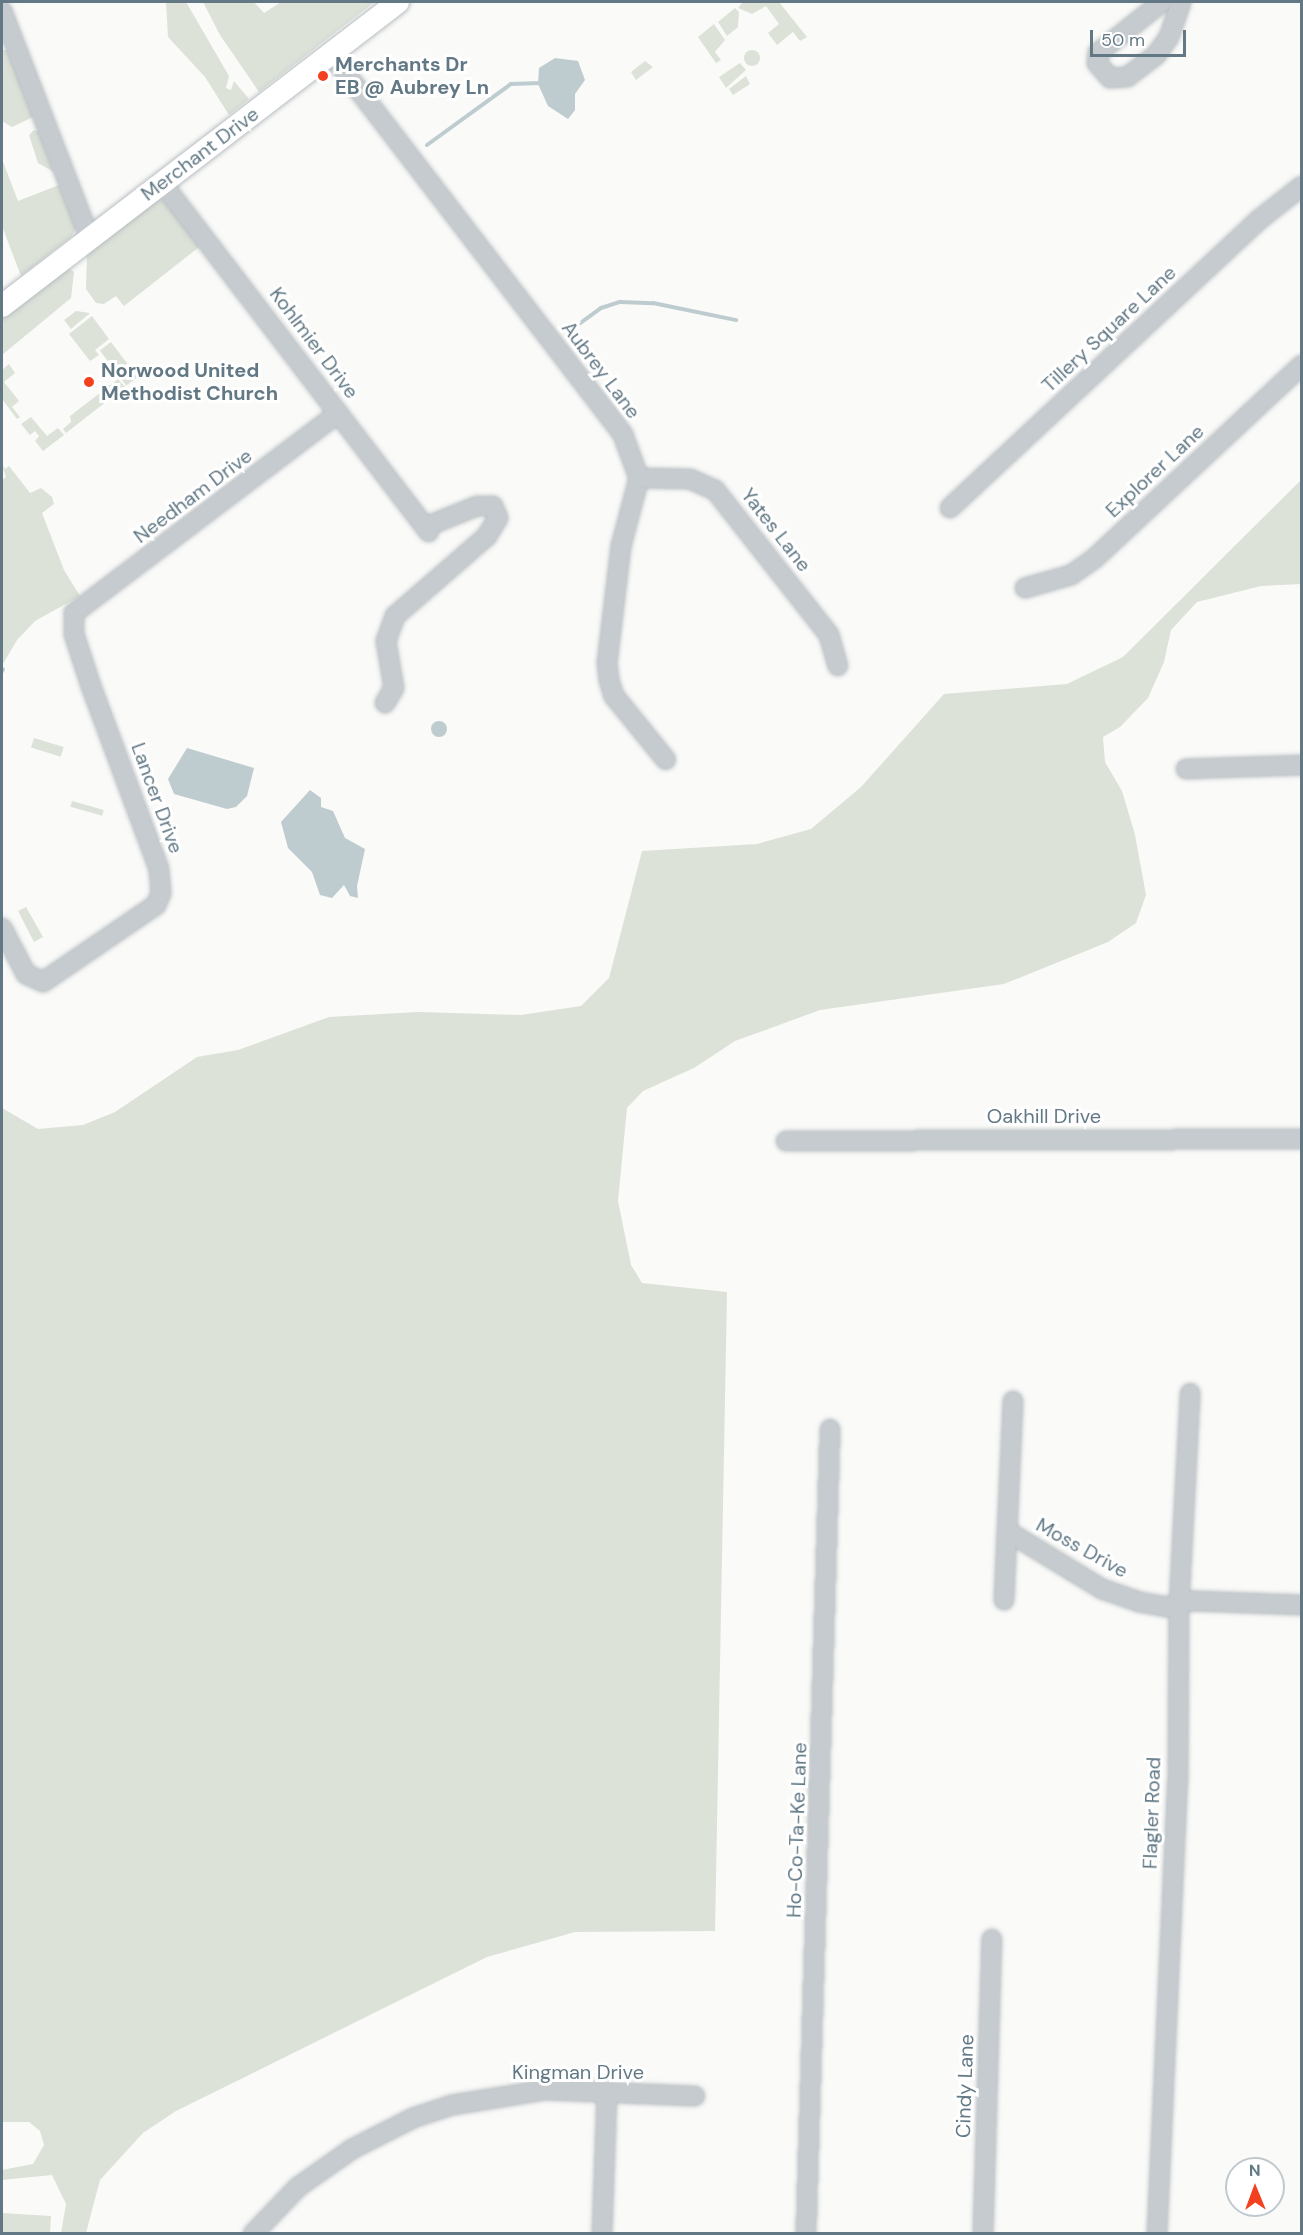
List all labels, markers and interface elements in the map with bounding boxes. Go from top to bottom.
scale bar [1093,18,1189,56]
text: 50 m [1101,28,1145,52]
place label: Merchants Dr EB @ Aubrey Ln [335,52,489,99]
marker: Merchants Dr EB @ Aubrey Ln [316,69,330,83]
street label: Merchant Drive [136,102,264,206]
street label: Tillery Square Lane [1037,261,1181,397]
street label: Kohlmier Drive [264,283,364,403]
street label: Aubrey Lane [557,317,645,423]
place label: Norwood United Methodist Church [101,358,278,405]
marker: Norwood United Methodist Church [82,375,96,389]
street label: Explorer Lane [1101,419,1209,523]
street label: Needham Drive [129,444,257,548]
street label: Yates Lane [736,483,816,577]
street label: Lancer Drive [126,739,188,857]
street label: Oakhill Drive [987,1104,1101,1128]
street label: Moss Drive [1032,1513,1132,1583]
street label: Ho-Co-Ta-Ke Lane [782,1742,812,1918]
street label: Flagler Road [1138,1756,1166,1870]
street label: Cindy Lane [951,2034,979,2138]
street label: Kingman Drive [512,2060,644,2084]
north arrow [1225,2157,1285,2217]
text: N [1249,2160,1261,2181]

